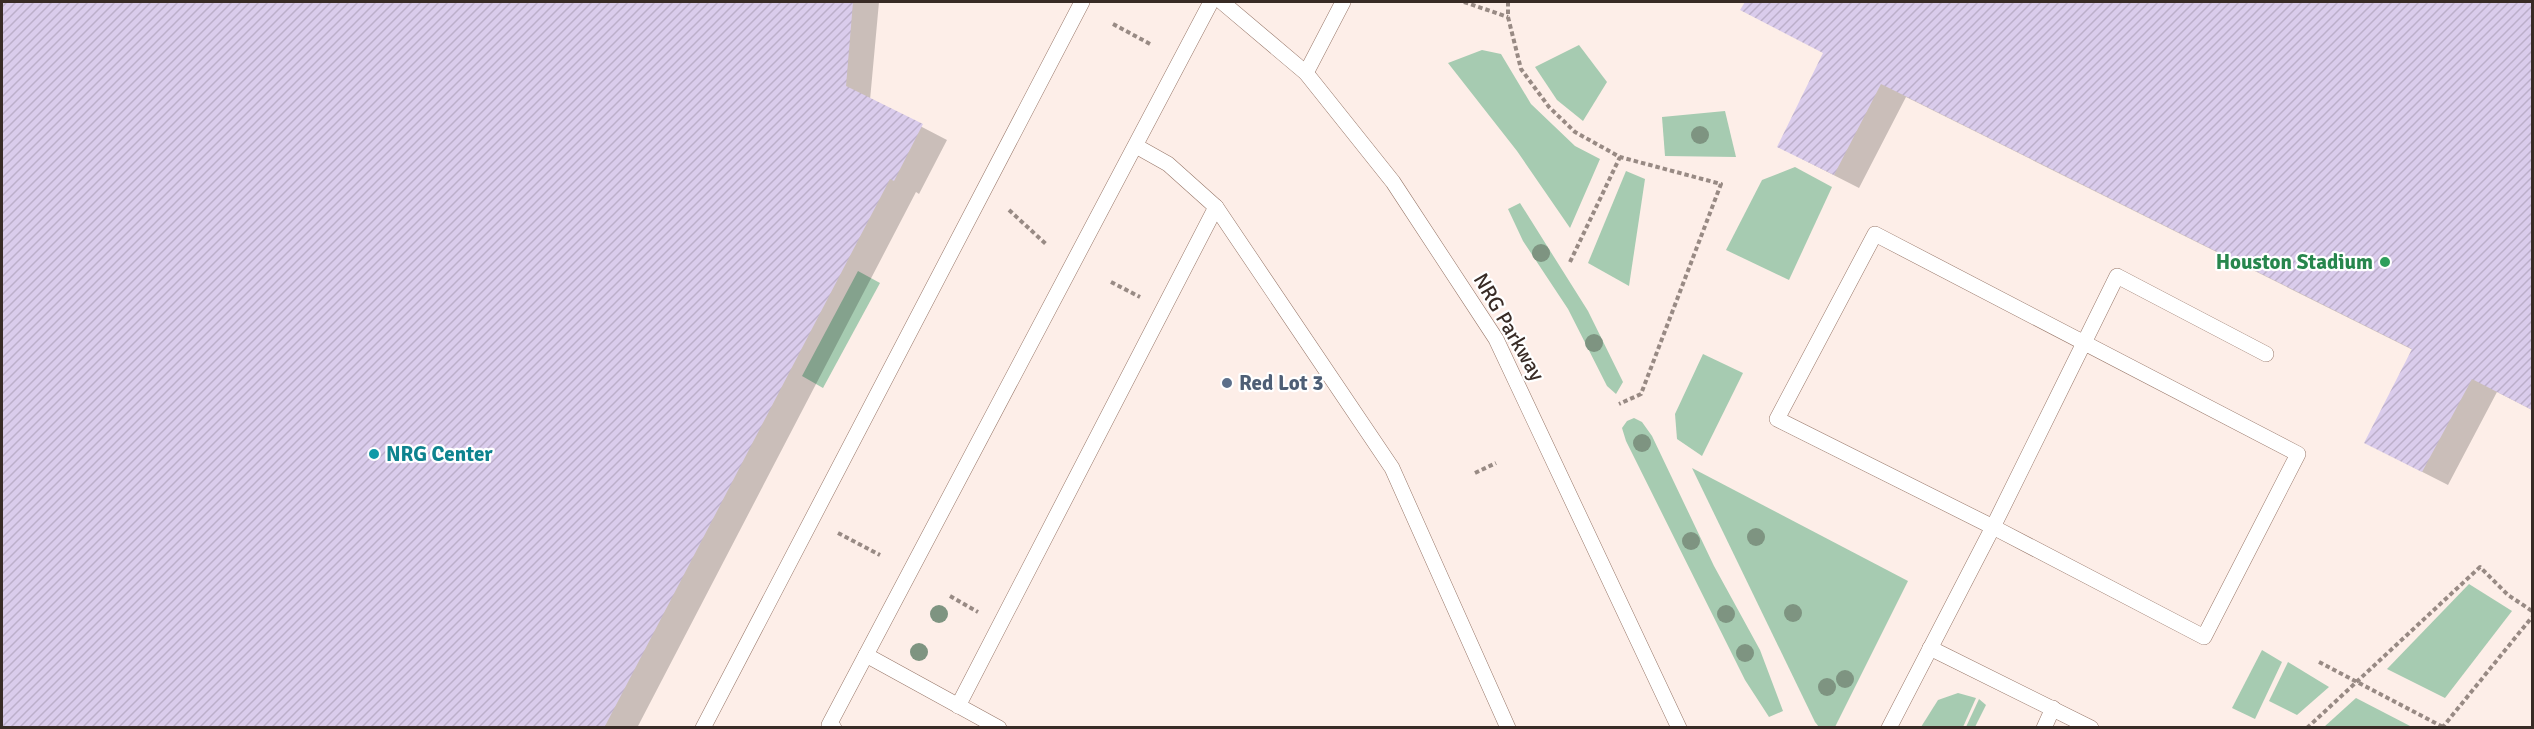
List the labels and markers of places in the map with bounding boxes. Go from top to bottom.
place label: Houston Stadium [2216,249,2373,275]
marker: Houston Stadium [2378,255,2392,269]
place label: Red Lot 3 [1239,370,1324,396]
marker: Red Lot 3 [1220,376,1234,390]
place label: NRG Center [386,441,493,467]
marker: NRG Center [367,447,381,461]

